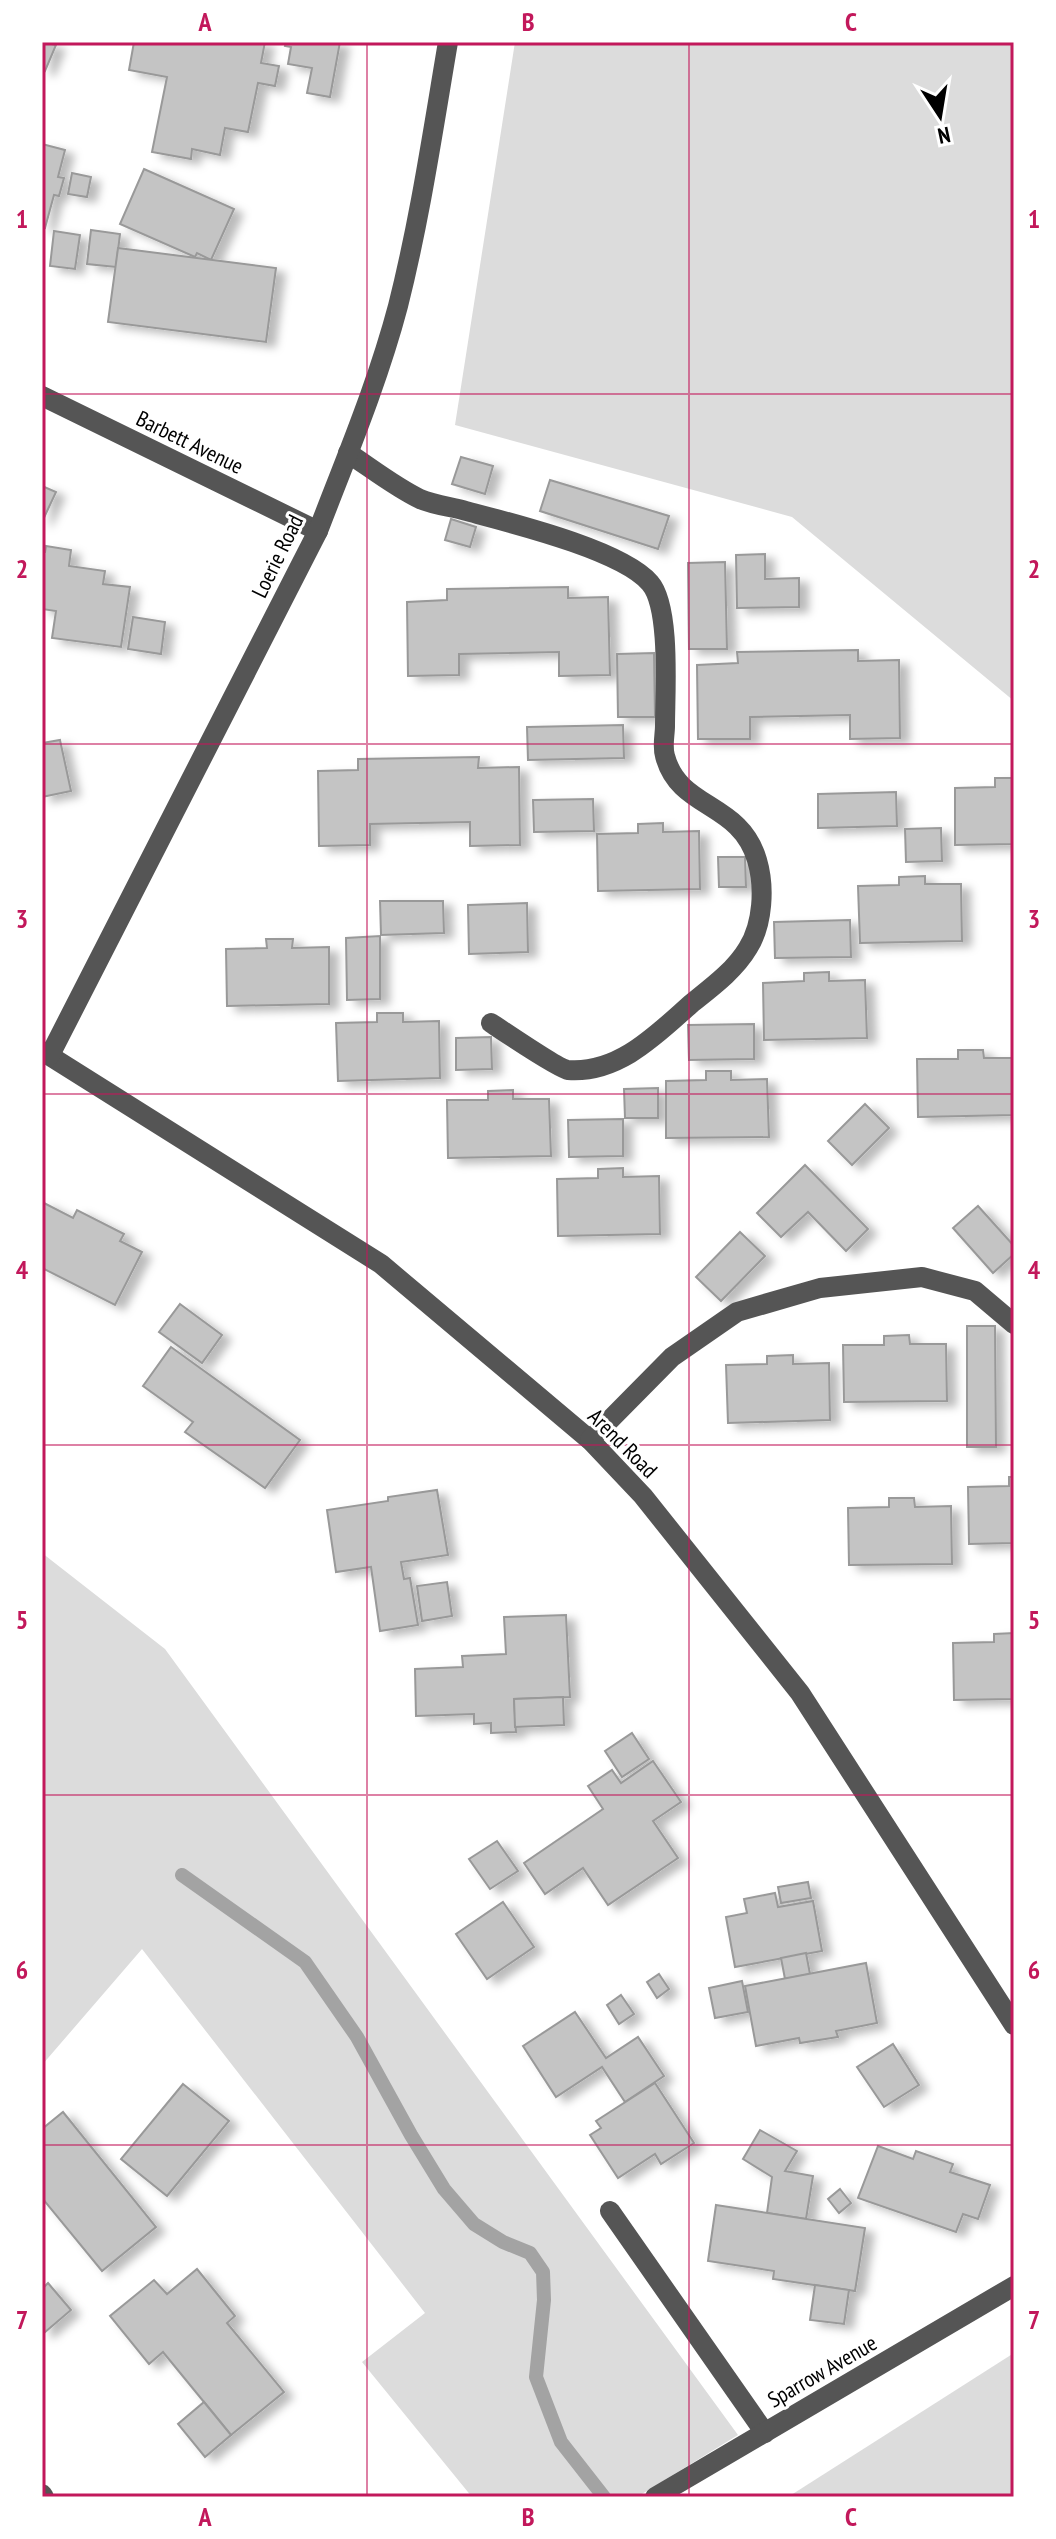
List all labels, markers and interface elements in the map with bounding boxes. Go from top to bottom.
text: A [197,5,212,38]
text: B [522,5,535,38]
text: C [845,5,857,38]
north arrow [900,76,980,156]
text: N [935,121,953,150]
text: 1 [16,202,28,235]
text: 1 [1028,202,1040,235]
street label: Barbett Avenue [132,404,248,480]
street label: Loerie Road [245,510,309,602]
text: 2 [16,552,28,585]
text: 2 [1028,552,1040,585]
text: 3 [16,902,28,935]
text: 3 [1028,902,1040,935]
text: 4 [16,1253,29,1286]
text: 4 [1028,1253,1041,1286]
street label: Arend Road [582,1402,664,1484]
text: 5 [16,1603,28,1636]
text: 5 [1028,1603,1040,1636]
text: 6 [16,1953,28,1986]
text: 6 [1028,1953,1040,1986]
text: 7 [16,2303,28,2336]
text: 7 [1028,2303,1040,2336]
street label: Sparrow Avenue [762,2329,882,2413]
text: A [197,2500,212,2533]
text: B [522,2500,535,2533]
text: C [845,2500,857,2533]

